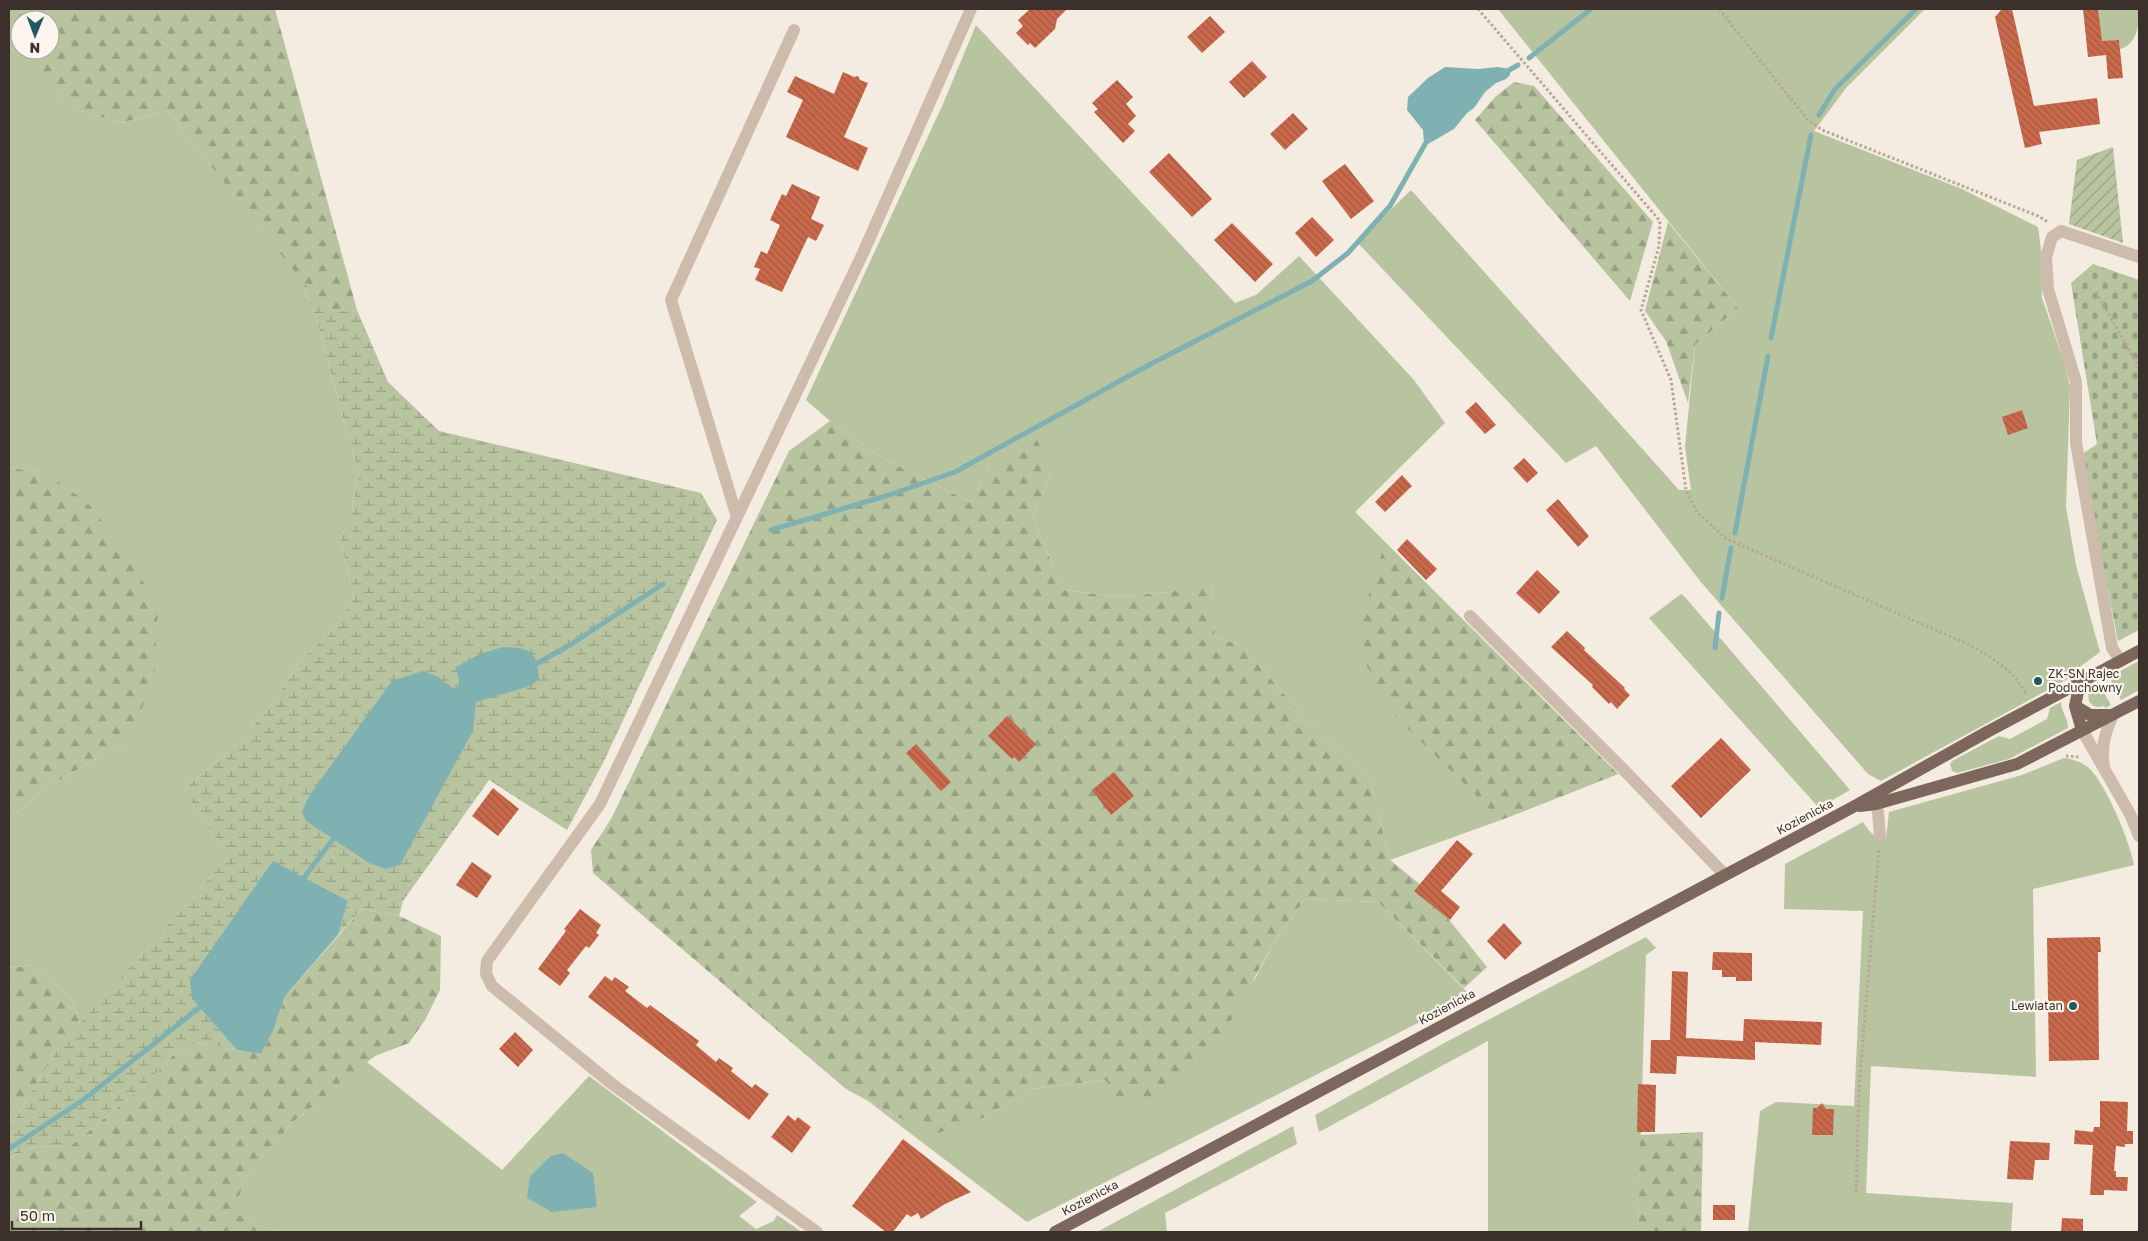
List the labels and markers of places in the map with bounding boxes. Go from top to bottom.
place label: ZK-SN Rajec Poduchowny [2048,666,2122,695]
marker: ZK-SN Rajec Poduchowny [2032,675,2044,687]
place label: Lewiatan [2011,998,2063,1013]
marker: Lewiatan [2067,1000,2079,1012]

